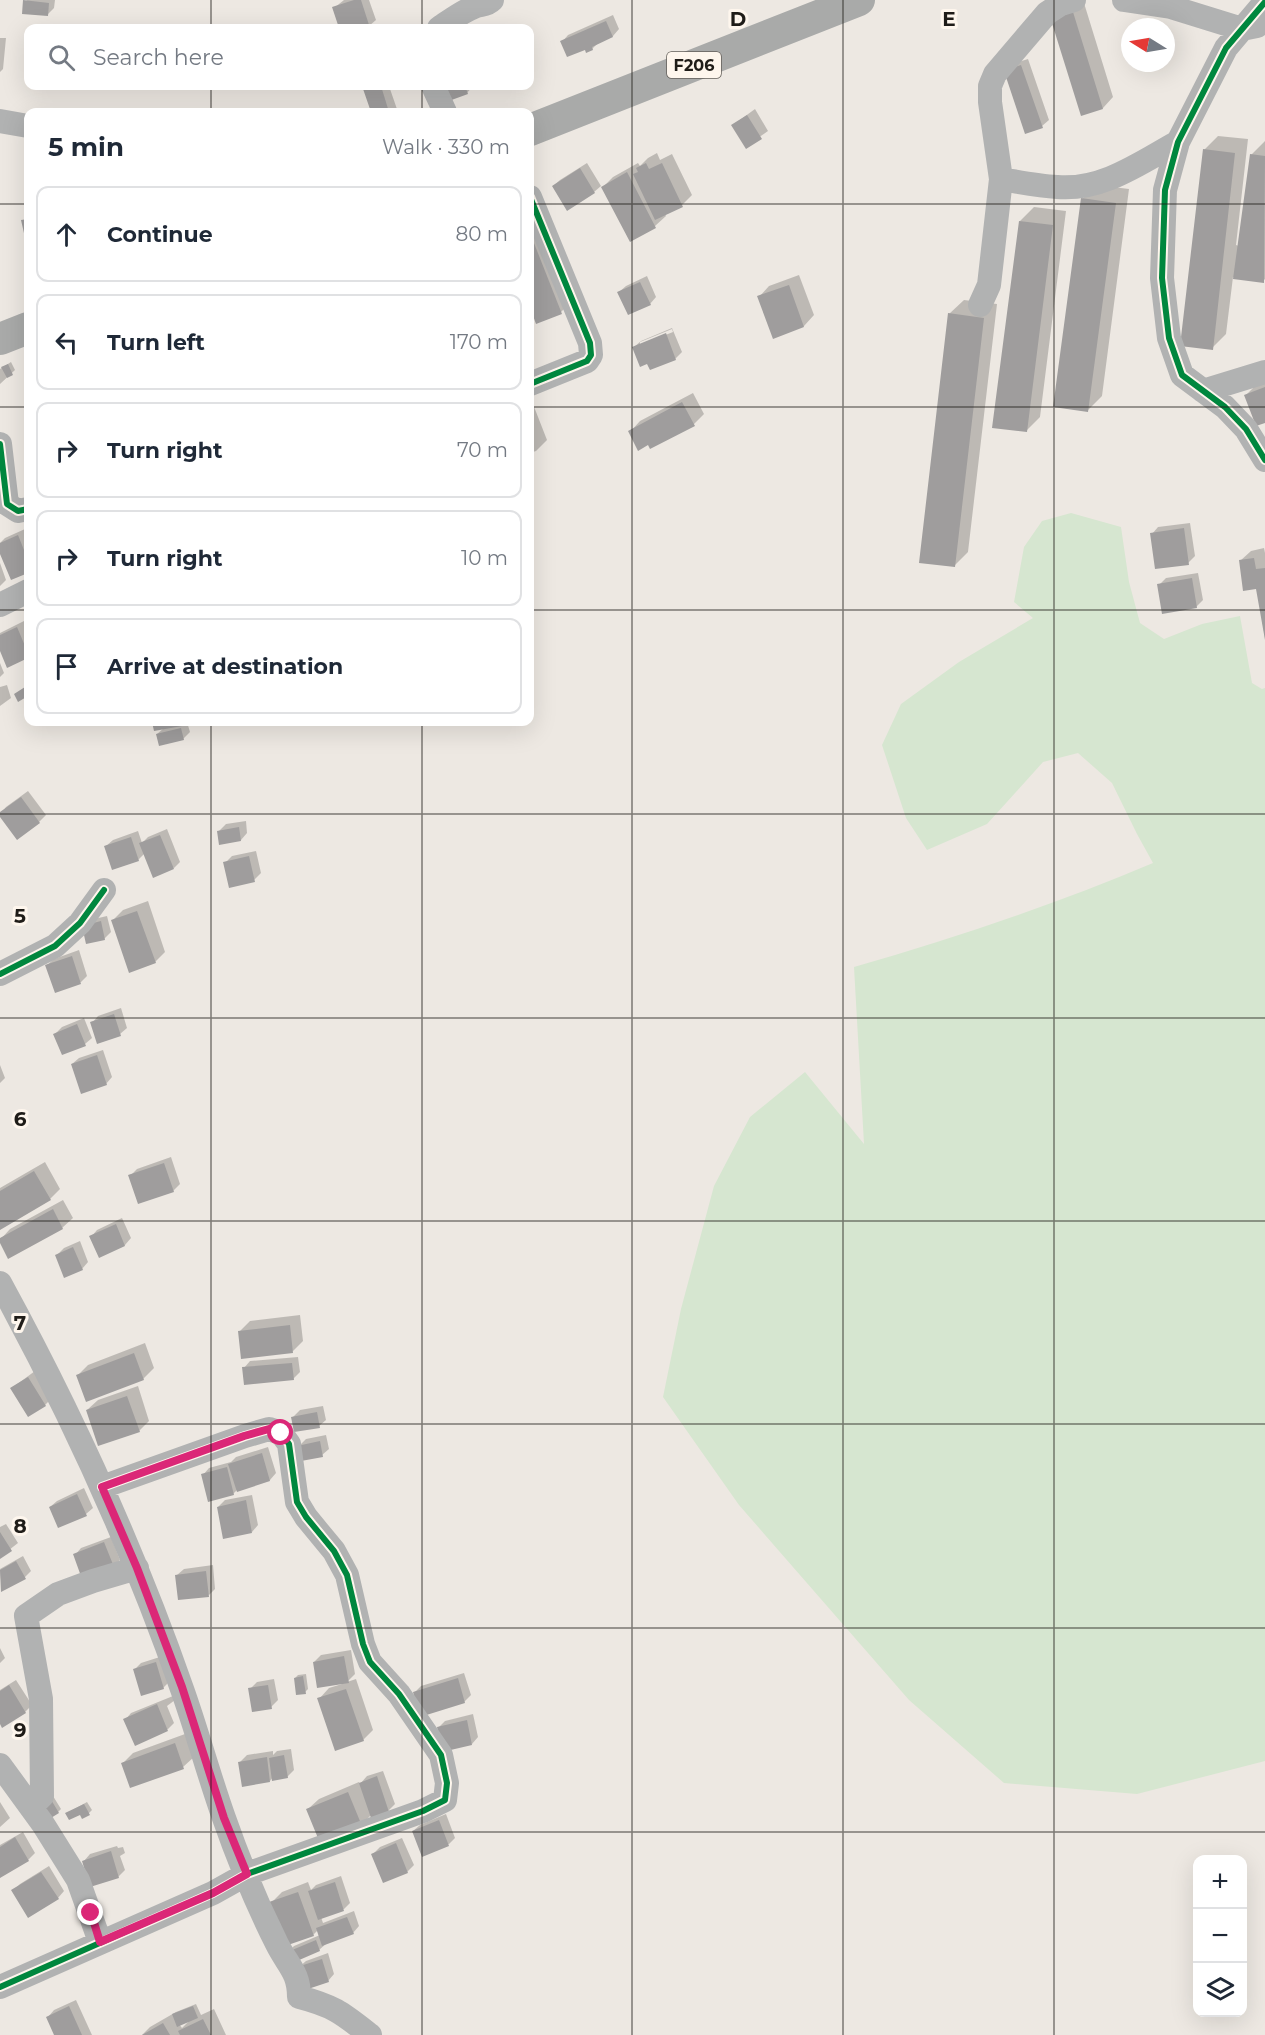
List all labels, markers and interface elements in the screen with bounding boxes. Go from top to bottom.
text: D [730,7,746,31]
text: E [942,7,956,31]
north arrow [1121,18,1175,72]
search box [24,24,534,90]
icon: search [45,41,78,74]
text: Search here [93,44,224,71]
road number: F206 [667,52,721,78]
text: 5 min [48,131,124,163]
text: Walk · 330 m [382,135,510,159]
icon: ahead [50,218,83,251]
text: Continue [107,221,213,248]
text: 80 m [456,222,508,246]
icon: left [50,326,83,359]
text: Turn left [107,329,205,356]
text: 170 m [450,330,508,354]
icon: right [50,434,83,467]
text: Turn right [107,437,222,464]
text: 70 m [457,438,508,462]
icon: right [50,542,83,575]
text: Turn right [107,545,222,572]
text: 10 m [461,546,508,570]
icon: arrive [50,650,83,683]
text: Arrive at destination [107,653,343,680]
text: 5 [14,904,26,928]
text: 6 [14,1107,27,1131]
text: 7 [14,1311,26,1335]
route start [267,1419,293,1445]
text: 8 [13,1514,27,1538]
text: 9 [14,1718,26,1742]
map controls [1193,1855,1247,2017]
button: + [1193,1855,1247,1909]
route end [77,1899,103,1925]
button: − [1193,1909,1247,1963]
button: layers [1193,1963,1247,2017]

